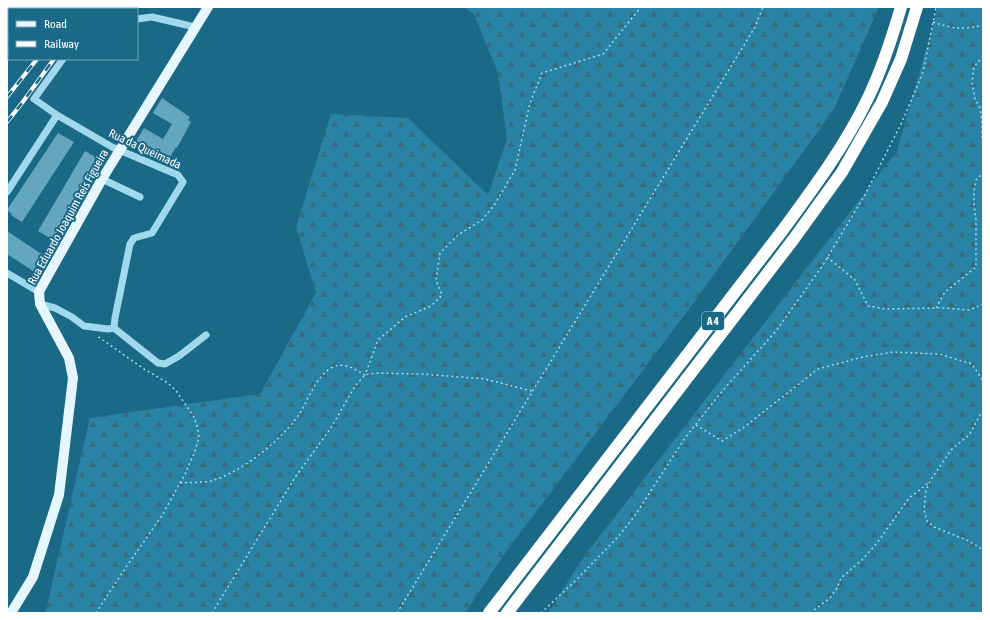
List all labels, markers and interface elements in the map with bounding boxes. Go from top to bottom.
legend [8,8,138,60]
text: Road [44,17,67,31]
text: Railway [44,37,79,51]
street label: Rua da Queimada [106,126,184,172]
street label: Rua Eduardo Joaquim Reis Figueira [25,147,111,287]
road number: A 4 [702,312,724,330]

